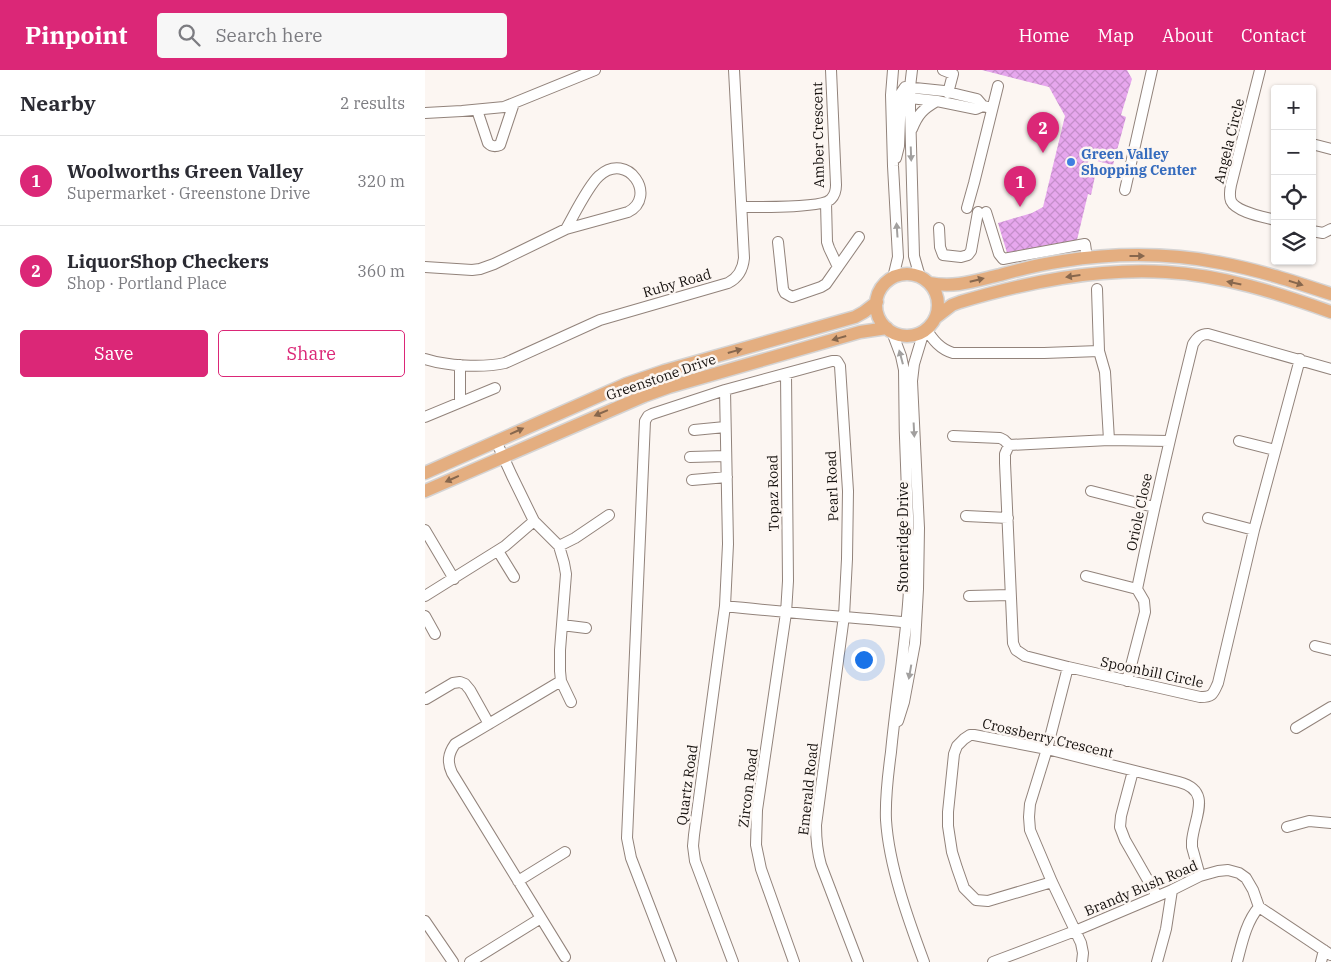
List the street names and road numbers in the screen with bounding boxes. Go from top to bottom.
street label: Amber Crescent [808,82,828,188]
street label: Angela Circle [1210,96,1248,186]
street label: Ruby Road [641,265,714,301]
street label: Greenstone Drive [604,350,718,404]
street label: Pearl Road [822,450,842,522]
street label: Topaz Road [763,454,783,531]
street label: Oriole Close [1122,471,1156,553]
street label: Stoneridge Drive [894,482,912,592]
street label: Spoonbill Circle [1099,652,1205,692]
street label: Crossberry Crescent [981,714,1115,762]
street label: Emerald Road [794,741,822,836]
street label: Quartz Road [672,743,702,827]
street label: Zircon Road [734,747,762,829]
street label: Brandy Bush Road [1082,856,1201,920]

